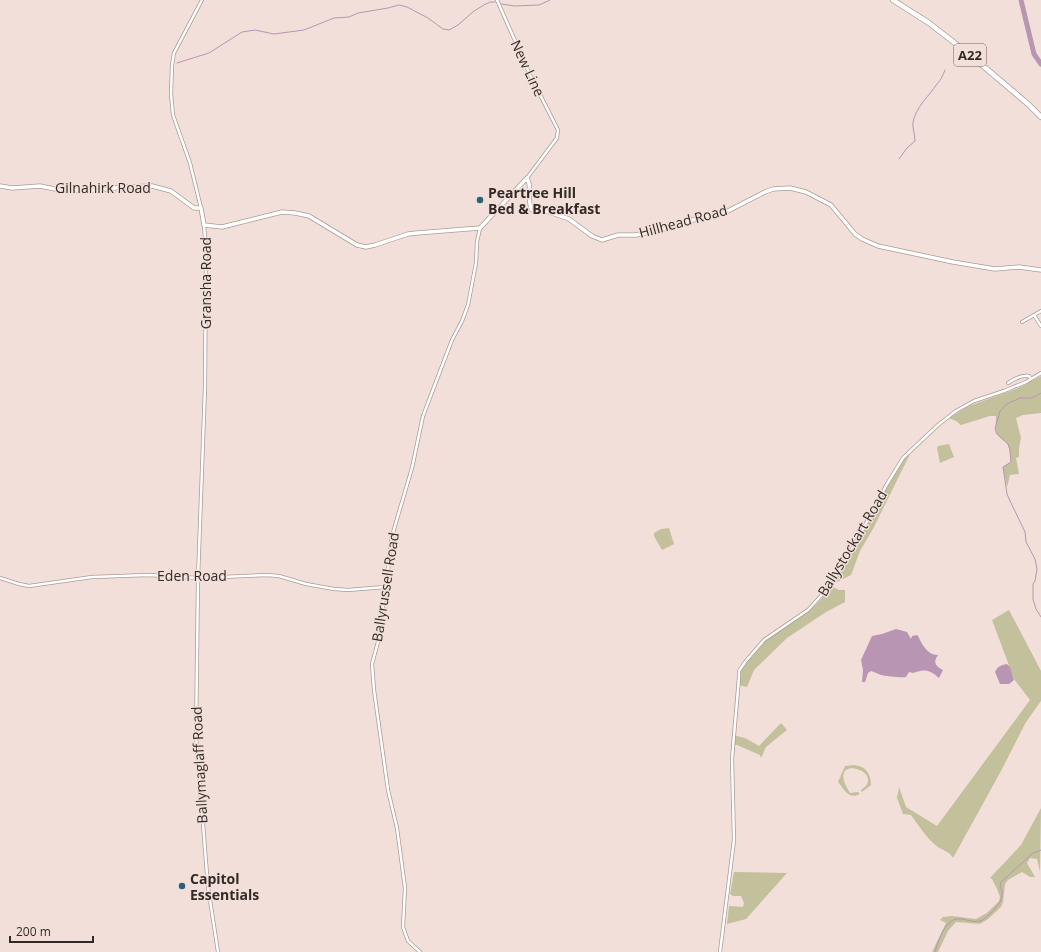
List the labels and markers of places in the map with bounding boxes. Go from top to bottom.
place label: Peartree Hill Bed & Breakfast [488,183,600,218]
marker: Peartree Hill Bed & Breakfast [475,195,485,205]
place label: Capitol Essentials [190,869,259,904]
marker: Capitol Essentials [177,881,187,891]

